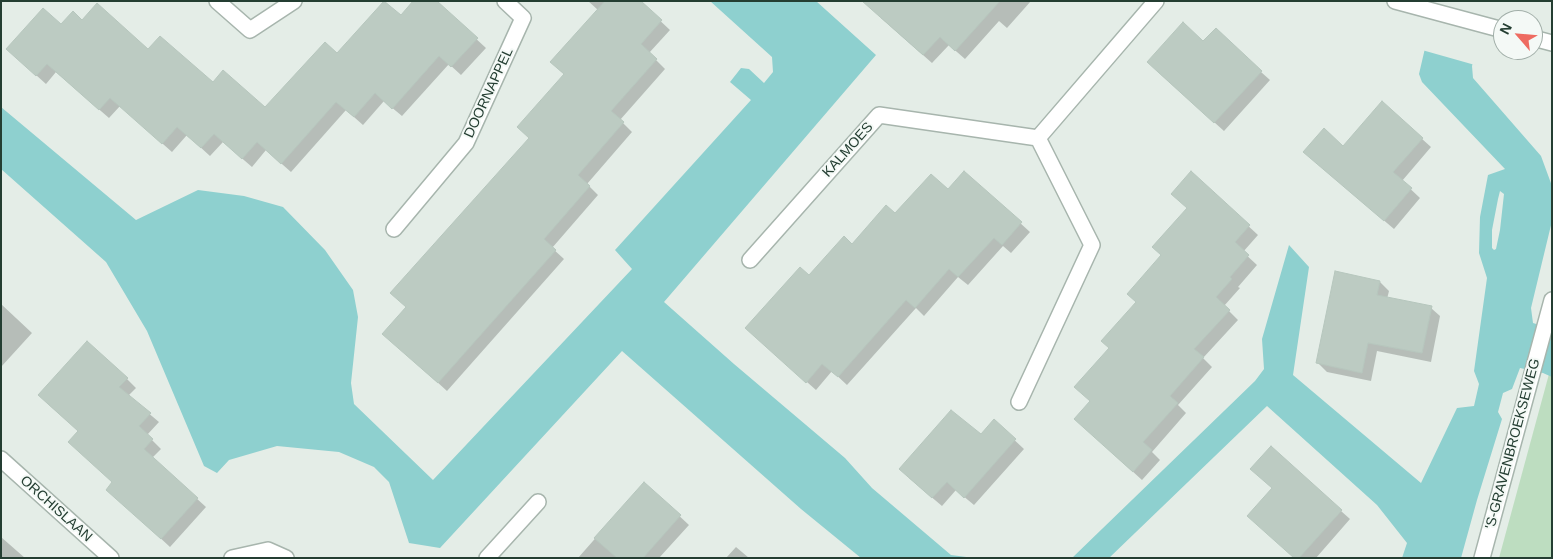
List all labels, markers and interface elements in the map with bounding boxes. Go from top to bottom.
north arrow [1493,10,1543,60]
text: N [1496,21,1515,37]
street label: DOORNAPPEL [461,45,517,141]
street label: KALMOES [819,119,877,181]
street label: 'S-GRAVENBROEKSEWEG [1482,357,1544,531]
street label: ORCHISLAAN [17,472,95,546]

